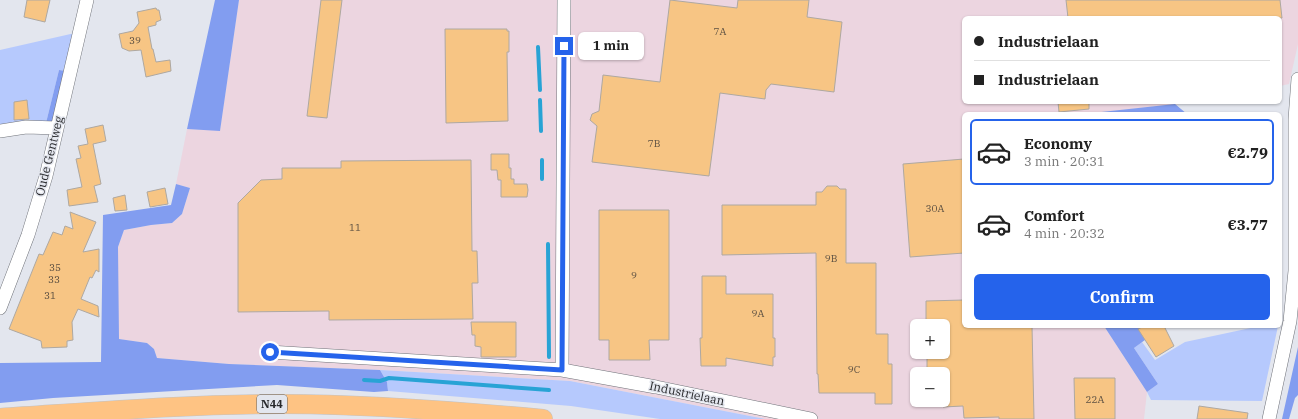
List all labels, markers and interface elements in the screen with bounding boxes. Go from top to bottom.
house number: 7A [714,25,727,38]
callout: 1 min [578,32,644,60]
text: Industrielaan [998,32,1099,51]
house number: 39 [129,34,141,47]
route end [555,37,573,55]
text: 1 min [593,37,629,54]
text: Industrielaan [998,70,1099,89]
street label: Oude Gentweg [32,114,66,197]
icon: car [976,134,1012,170]
text: Economy [1024,134,1092,153]
house number: 7B [648,137,661,150]
text: €2.79 [1227,143,1268,162]
text: 3 min · 20:31 [1024,153,1105,170]
house number: 30A [926,202,945,215]
icon: car [976,206,1012,242]
text: Comfort [1024,206,1084,225]
text: €3.77 [1227,215,1268,234]
house number: 11 [349,221,361,234]
text: 4 min · 20:32 [1024,225,1105,242]
house number: 9B [825,252,838,265]
house number: 35 [49,261,61,274]
house number: 9 [631,269,637,282]
house number: 33 [48,273,60,286]
button: Confirm [974,274,1270,320]
house number: 31 [44,289,56,302]
house number: 9A [752,307,765,320]
map controls [910,319,950,407]
button: + [910,319,950,359]
route start [261,343,279,361]
house number: 9C [848,363,860,376]
button: − [910,367,950,407]
street label: Industrielaan [648,378,726,408]
house number: 22A [1086,393,1105,406]
road number: N44 [257,395,287,413]

